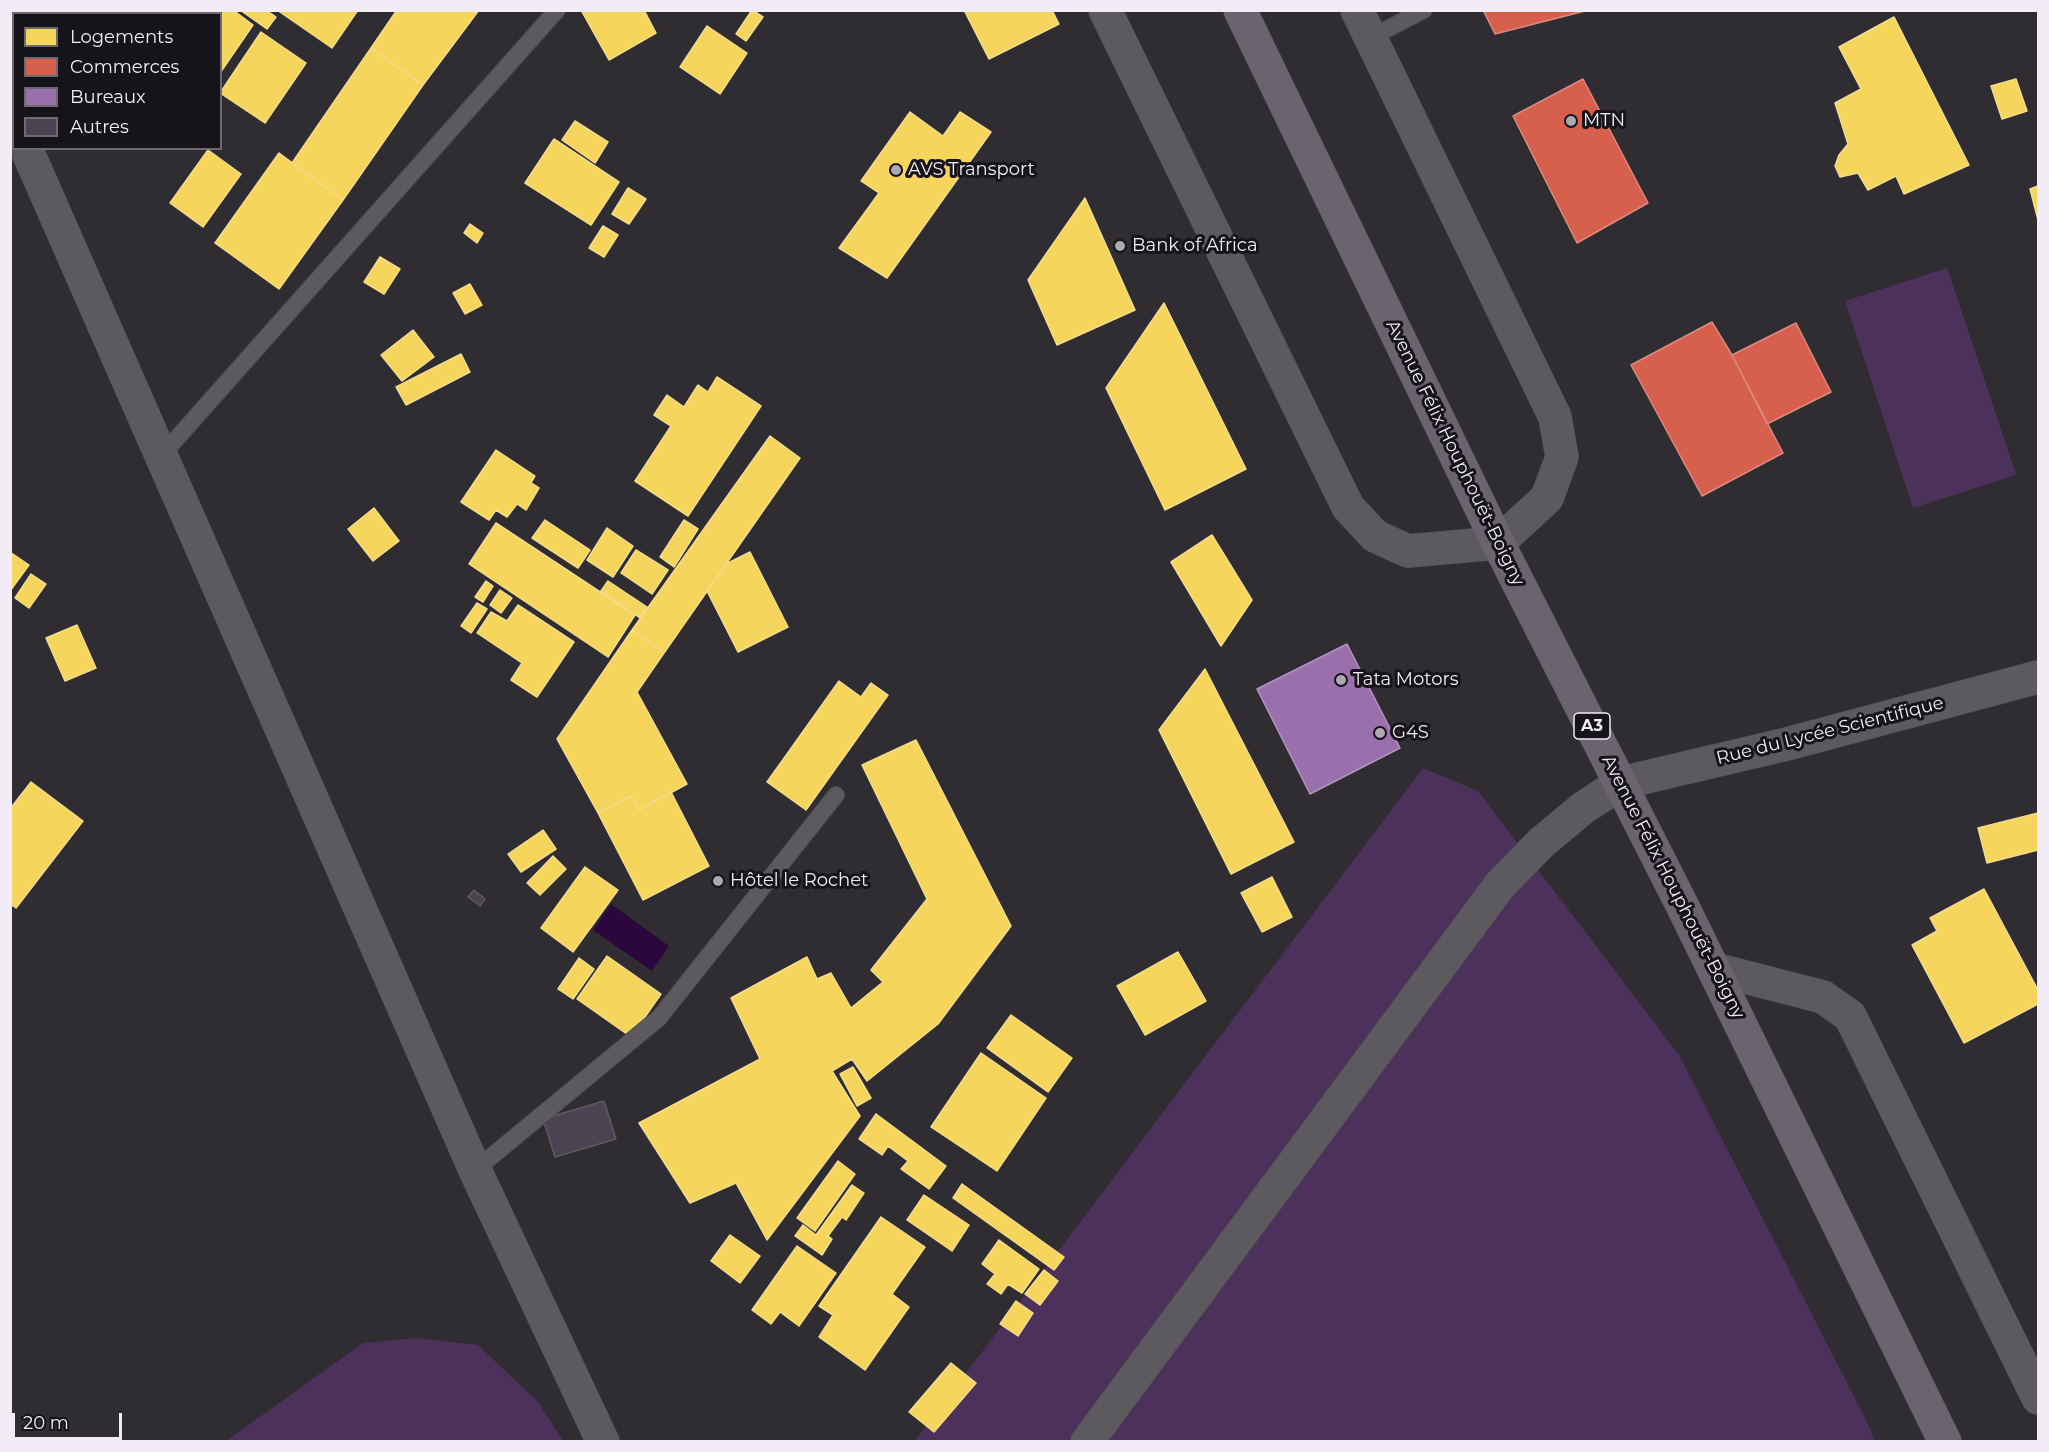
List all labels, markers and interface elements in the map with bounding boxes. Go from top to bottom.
legend [12,12,222,150]
text: Logements [70,26,173,48]
text: Commerces [70,56,179,78]
text: Bureaux [70,86,146,108]
place label: MTN [1583,110,1625,132]
marker: MTN [1564,114,1578,128]
text: Autres [70,116,129,138]
place label: AVS Transport [908,159,1035,181]
marker: AVS Transport [889,163,903,177]
place label: Bank of Africa [1132,235,1258,257]
marker: Bank of Africa [1113,239,1127,253]
street label: Avenue Félix Houphouët-Boigny [1381,317,1529,589]
place label: Tata Motors [1353,669,1458,691]
marker: Tata Motors [1334,673,1348,687]
street label: Rue du Lycée Scientifique [1714,692,1946,770]
road number: A3 [1574,713,1610,739]
place label: G4S [1392,722,1429,744]
marker: G4S [1373,726,1387,740]
street label: Avenue Félix Houphouët-Boigny [1597,752,1749,1022]
place label: Hôtel le Rochet [730,870,868,892]
marker: Hôtel le Rochet [711,874,725,888]
scale bar [15,1401,124,1439]
text: 20 m [23,1412,69,1434]

